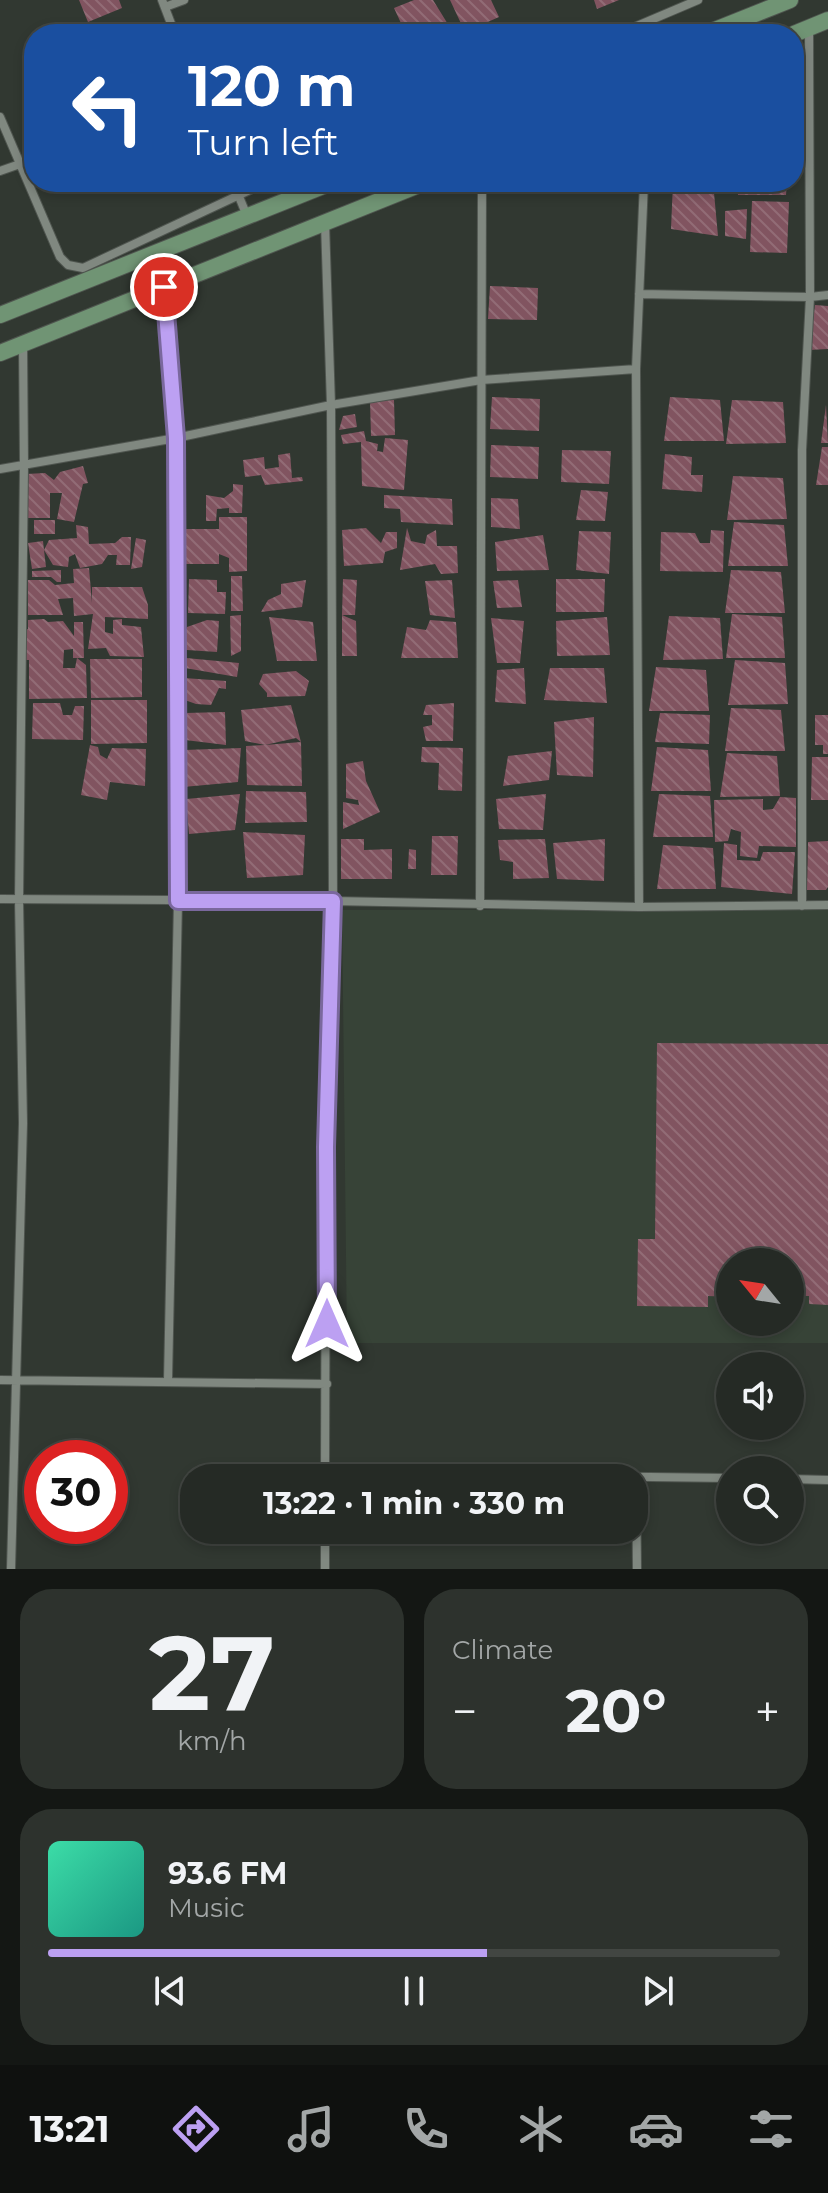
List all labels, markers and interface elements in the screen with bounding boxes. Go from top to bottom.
text: 120 m [188,52,356,120]
icon: left [56,56,160,160]
text: Turn left [188,120,339,164]
pin [130,253,198,321]
icon: arrive [142,265,186,309]
north arrow [716,1248,804,1336]
map controls [716,1248,804,1544]
position arrow [285,1282,369,1366]
button: sound [716,1352,804,1440]
speed limit sign: 30 [24,1440,128,1544]
button: search [716,1456,804,1544]
text: 13:22 · 1 min · 330 m [263,1485,565,1522]
text: 27 [149,1609,275,1736]
text: Climate [452,1634,553,1666]
text: 20° [565,1674,667,1747]
text: − [452,1684,477,1738]
text: + [755,1684,780,1738]
text: km/h [177,1725,247,1757]
text: 93.6 FM [168,1855,287,1892]
text: Music [168,1892,245,1924]
icon: previous [148,1969,192,2013]
icon: pause [392,1969,436,2013]
icon: next [636,1969,680,2013]
icon: directions [168,2101,224,2157]
icon: music [283,2101,339,2157]
icon: phone [398,2101,454,2157]
icon: climate [513,2101,569,2157]
icon: car [628,2101,684,2157]
icon: filters [743,2101,799,2157]
text: 13:21 [29,2107,110,2151]

